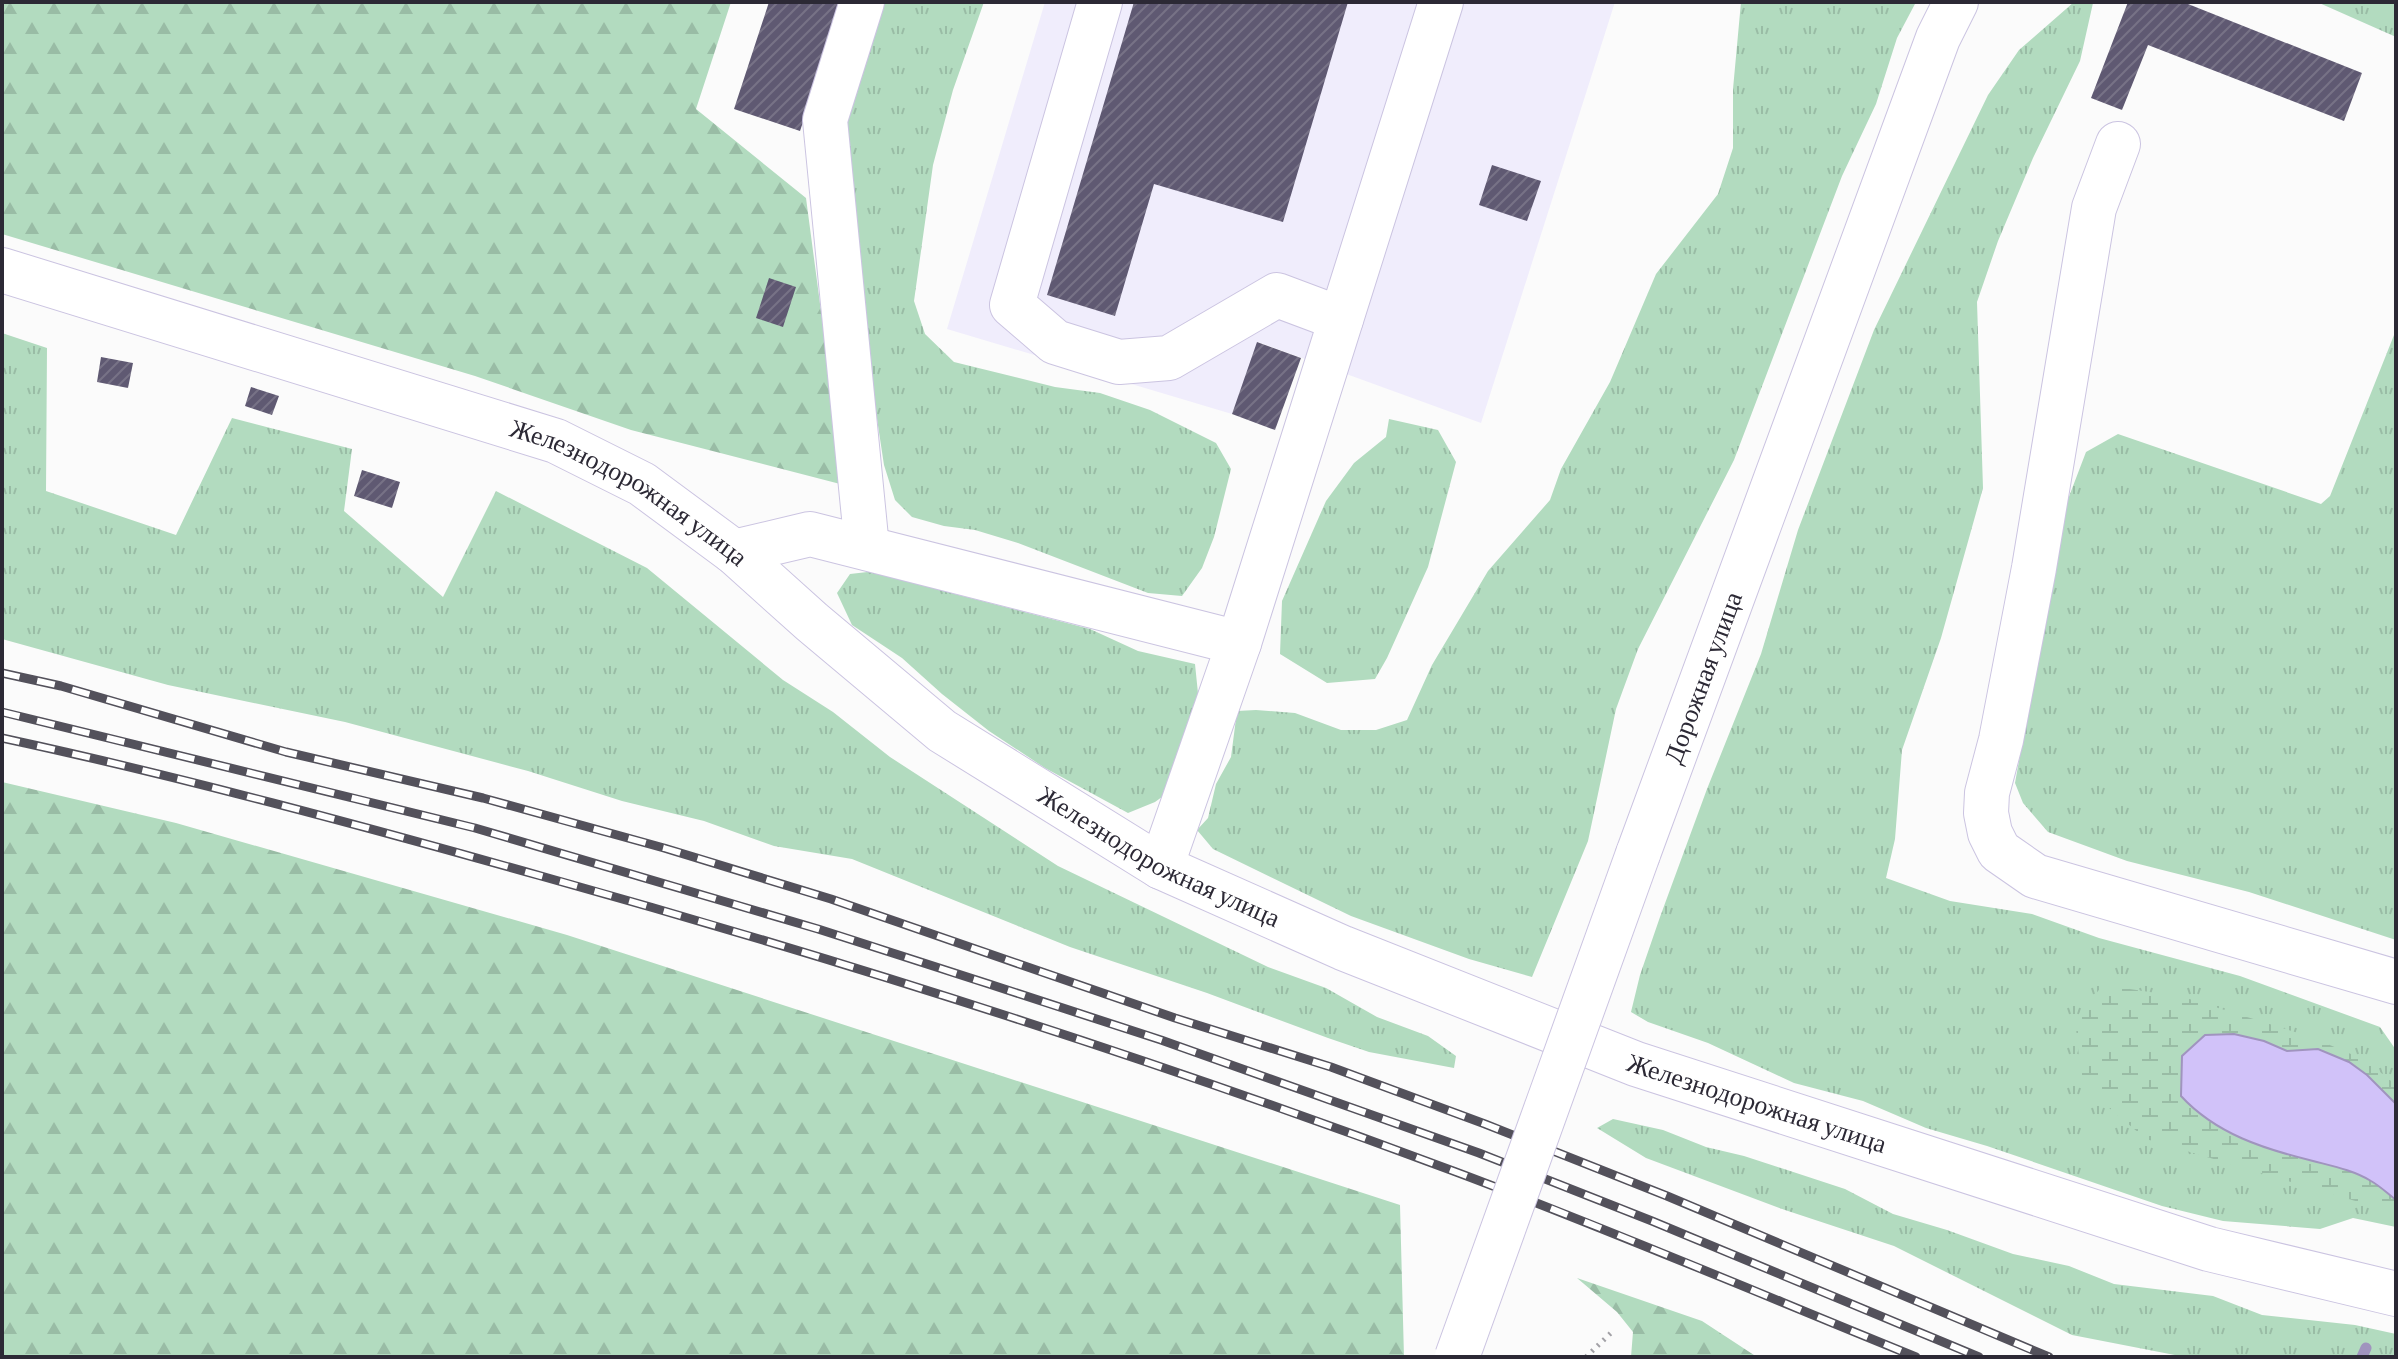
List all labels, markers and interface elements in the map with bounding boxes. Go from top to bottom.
street label: Железнодорожная улица [506,414,753,572]
street label: Дорожная улица [1659,588,1748,767]
street label: Железнодорожная улица [1032,780,1285,933]
street label: Железнодорожная улица [1623,1048,1891,1159]

